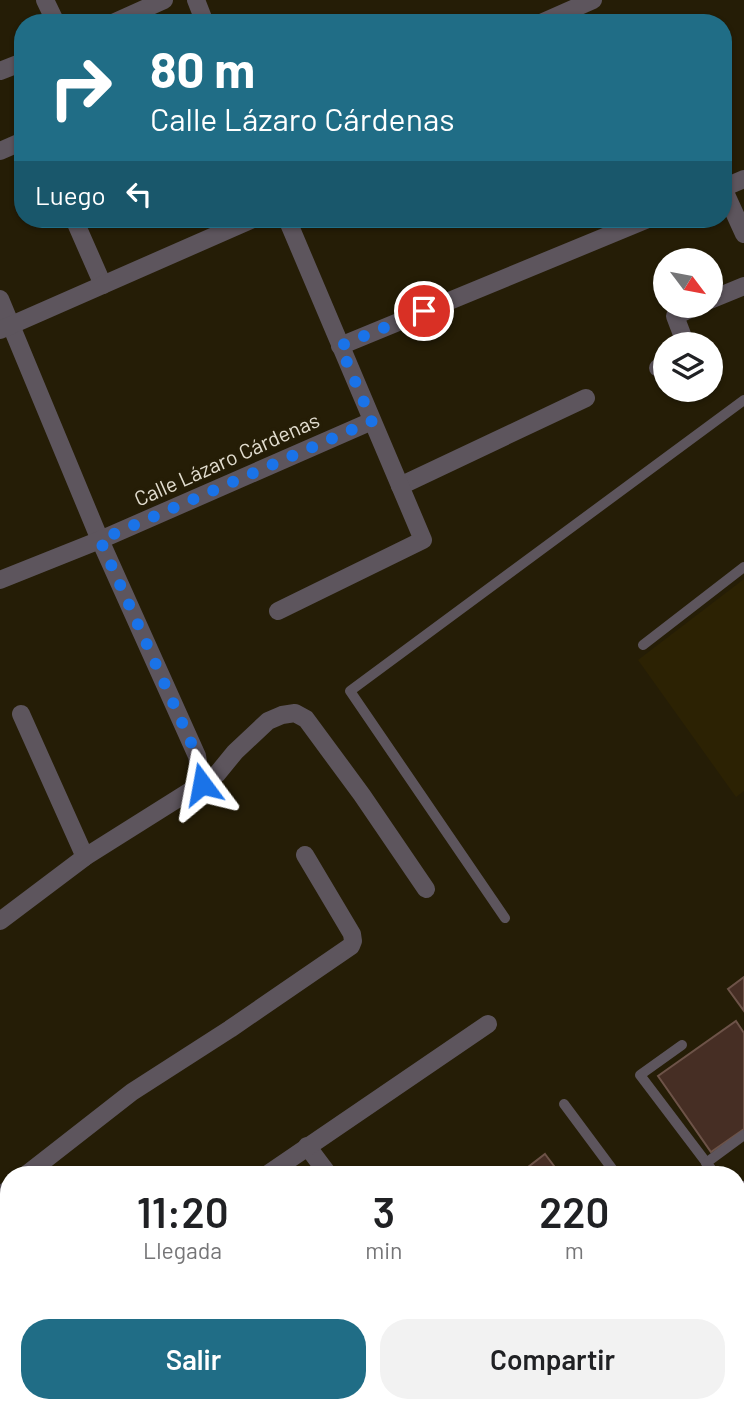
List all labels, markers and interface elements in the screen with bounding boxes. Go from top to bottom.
text: 80 m [150,39,255,98]
icon: right [35,42,126,133]
text: Calle Lázaro Cárdenas [150,99,455,137]
icon: left [120,175,158,213]
text: Luego [35,179,106,210]
north arrow [653,248,723,318]
map controls [653,248,723,402]
pin [394,281,454,341]
icon: arrive [405,292,443,330]
button: layers [653,332,723,402]
street label: Calle Lázaro Cárdenas [130,407,323,511]
position arrow [165,747,239,821]
text: 11:20 [137,1186,229,1236]
text: 3 [373,1186,395,1236]
text: 220 [539,1186,609,1236]
text: Llegada [143,1236,222,1264]
text: min [365,1236,402,1264]
text: m [565,1236,584,1264]
button: Salir [21,1319,366,1399]
button: Compartir [380,1319,725,1399]

